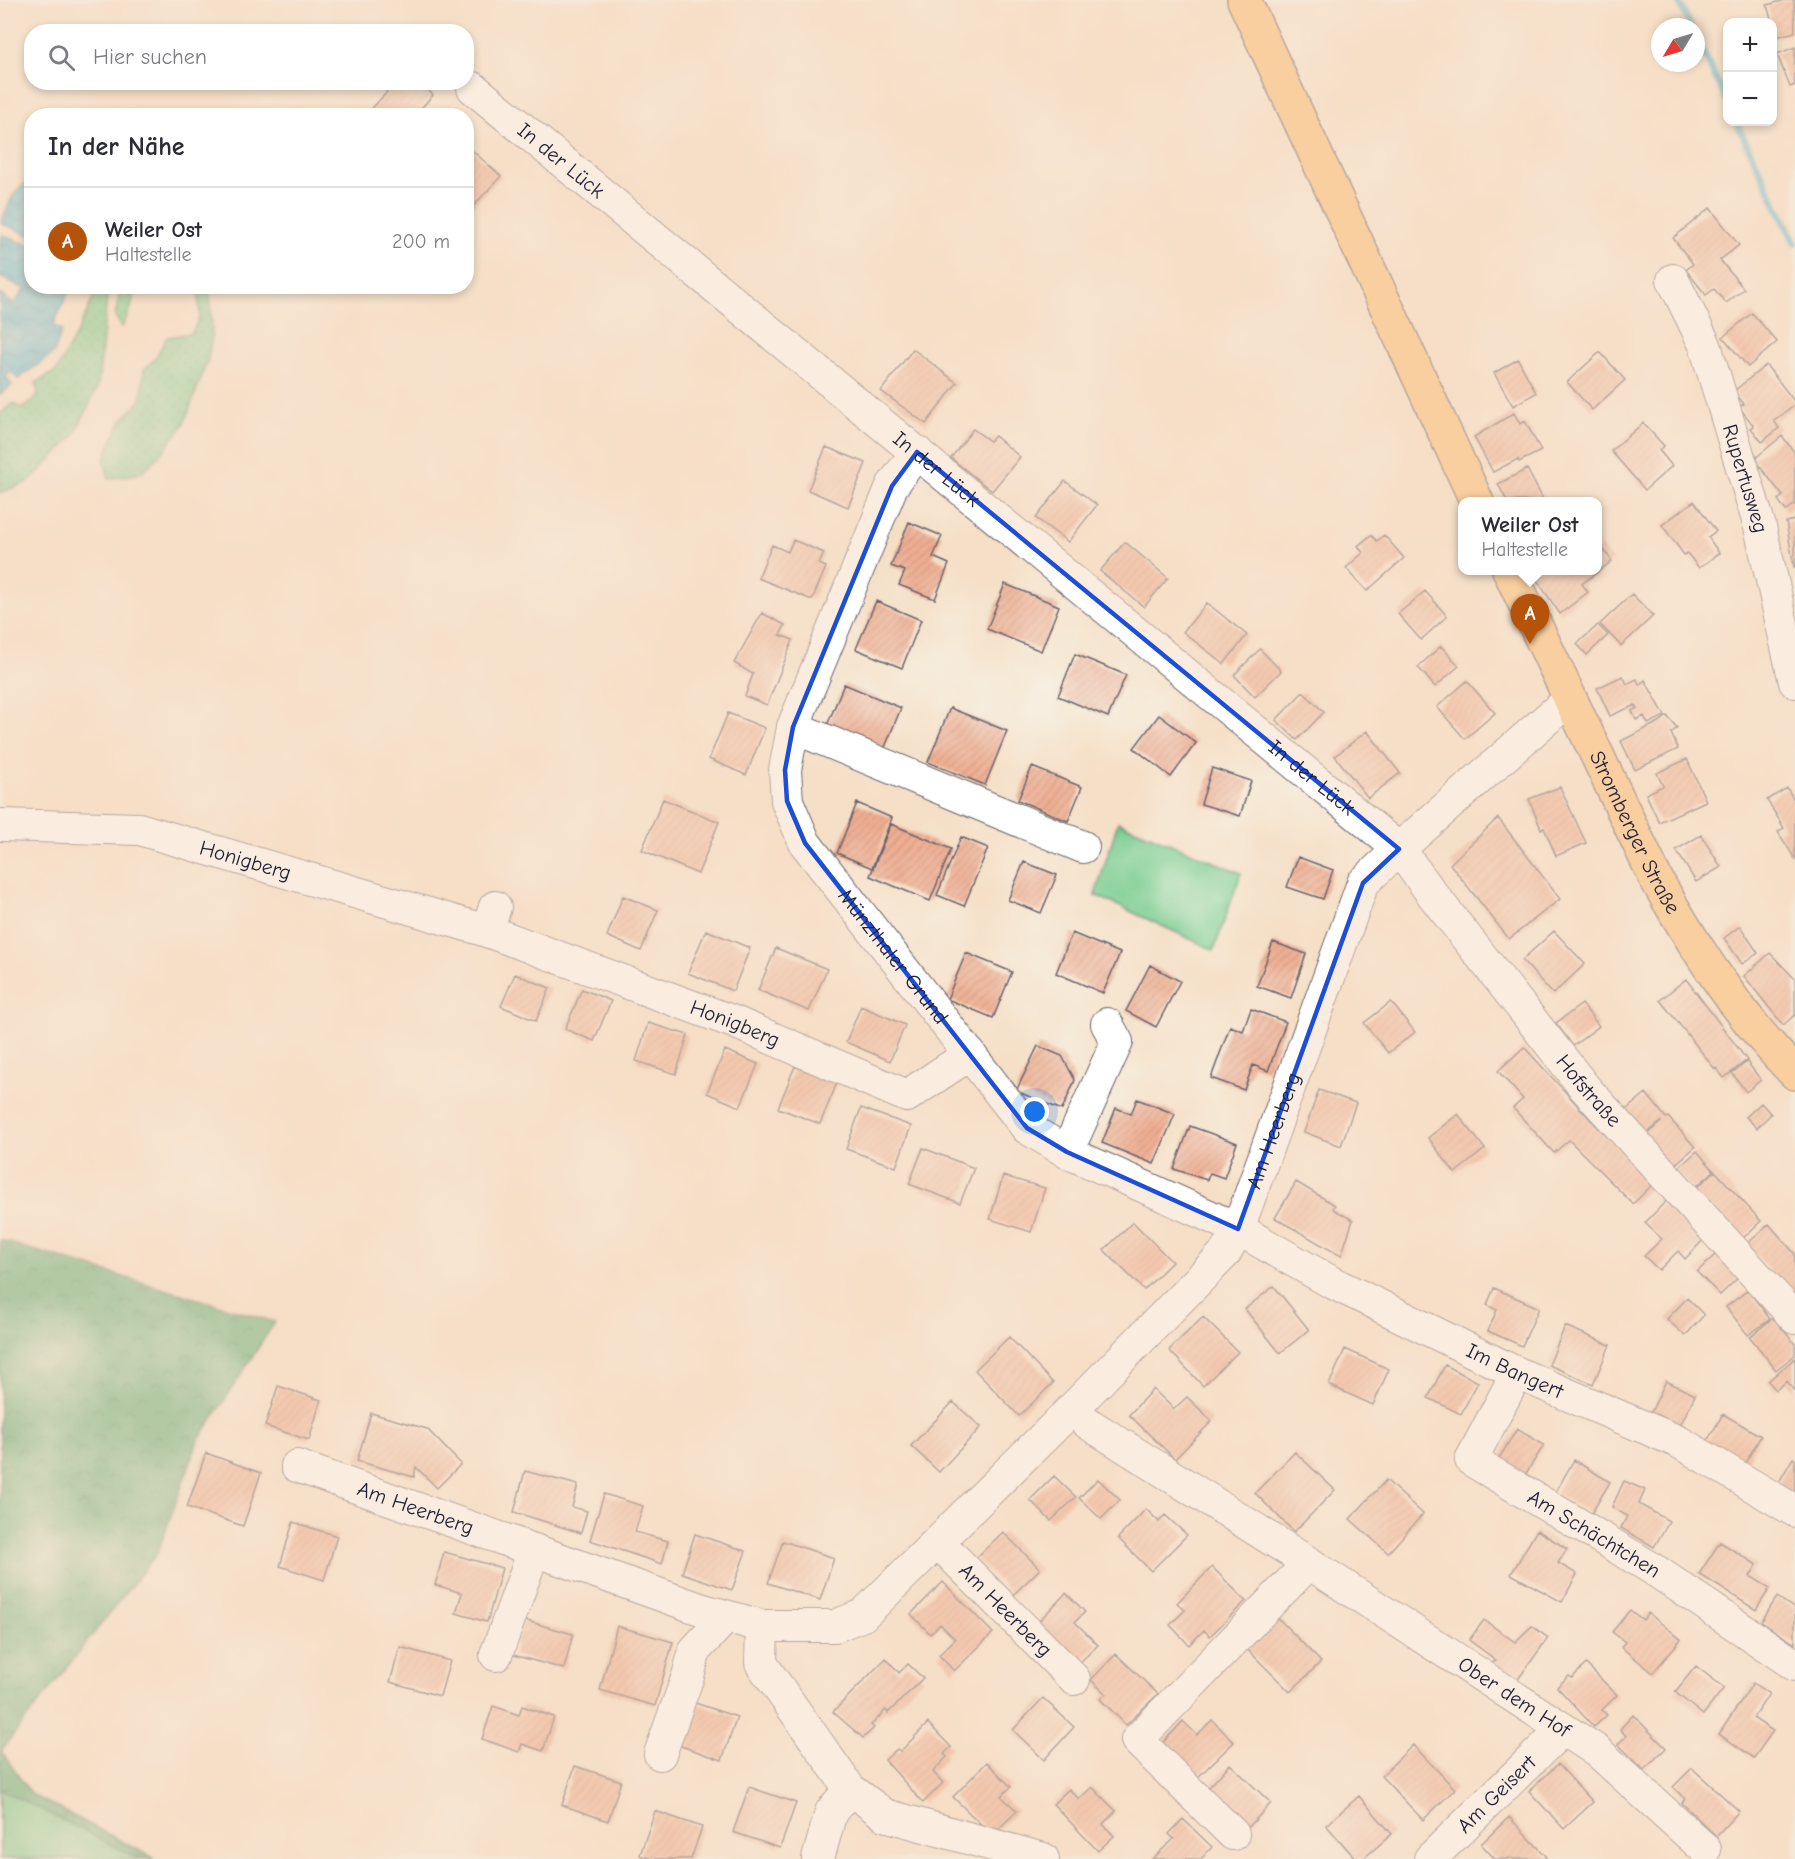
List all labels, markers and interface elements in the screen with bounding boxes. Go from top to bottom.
north arrow [1651,18,1705,72]
map controls [1723,18,1777,126]
button: + [1723,18,1777,72]
search box [24,24,474,90]
icon: search [45,41,78,74]
text: Hier suchen [93,44,207,70]
button: − [1723,72,1777,126]
street label: In der Lück [513,118,609,203]
text: In der Nähe [48,132,185,162]
text: Weiler Ost [105,217,202,243]
text: A [62,230,73,253]
text: 200 m [392,230,450,253]
text: Haltestelle [105,243,192,266]
street label: Rupertusweg [1718,421,1773,535]
street label: In der Lück [888,426,985,512]
popup [1458,497,1602,575]
text: Weiler Ost [1482,512,1579,538]
text: Haltestelle [1482,538,1568,561]
pin: A [1510,594,1550,644]
street label: In der Lück [1264,735,1360,820]
street label: Stromberger Straße [1585,747,1686,918]
street label: Honigberg [197,835,294,885]
street label: Münzthaler Grund [833,884,953,1029]
street label: Honigberg [687,995,784,1052]
street label: Hofstraße [1551,1050,1626,1132]
street label: Am Heerberg [1242,1069,1306,1192]
your location [1020,1097,1049,1126]
street label: Im Bangert [1462,1338,1568,1404]
street label: Am Heerberg [354,1476,477,1540]
street label: Am Schächtchen [1523,1485,1665,1583]
street label: Am Heerberg [954,1558,1057,1662]
street label: Ober dem Hof [1454,1652,1576,1743]
street label: Am Geisert [1452,1750,1542,1838]

